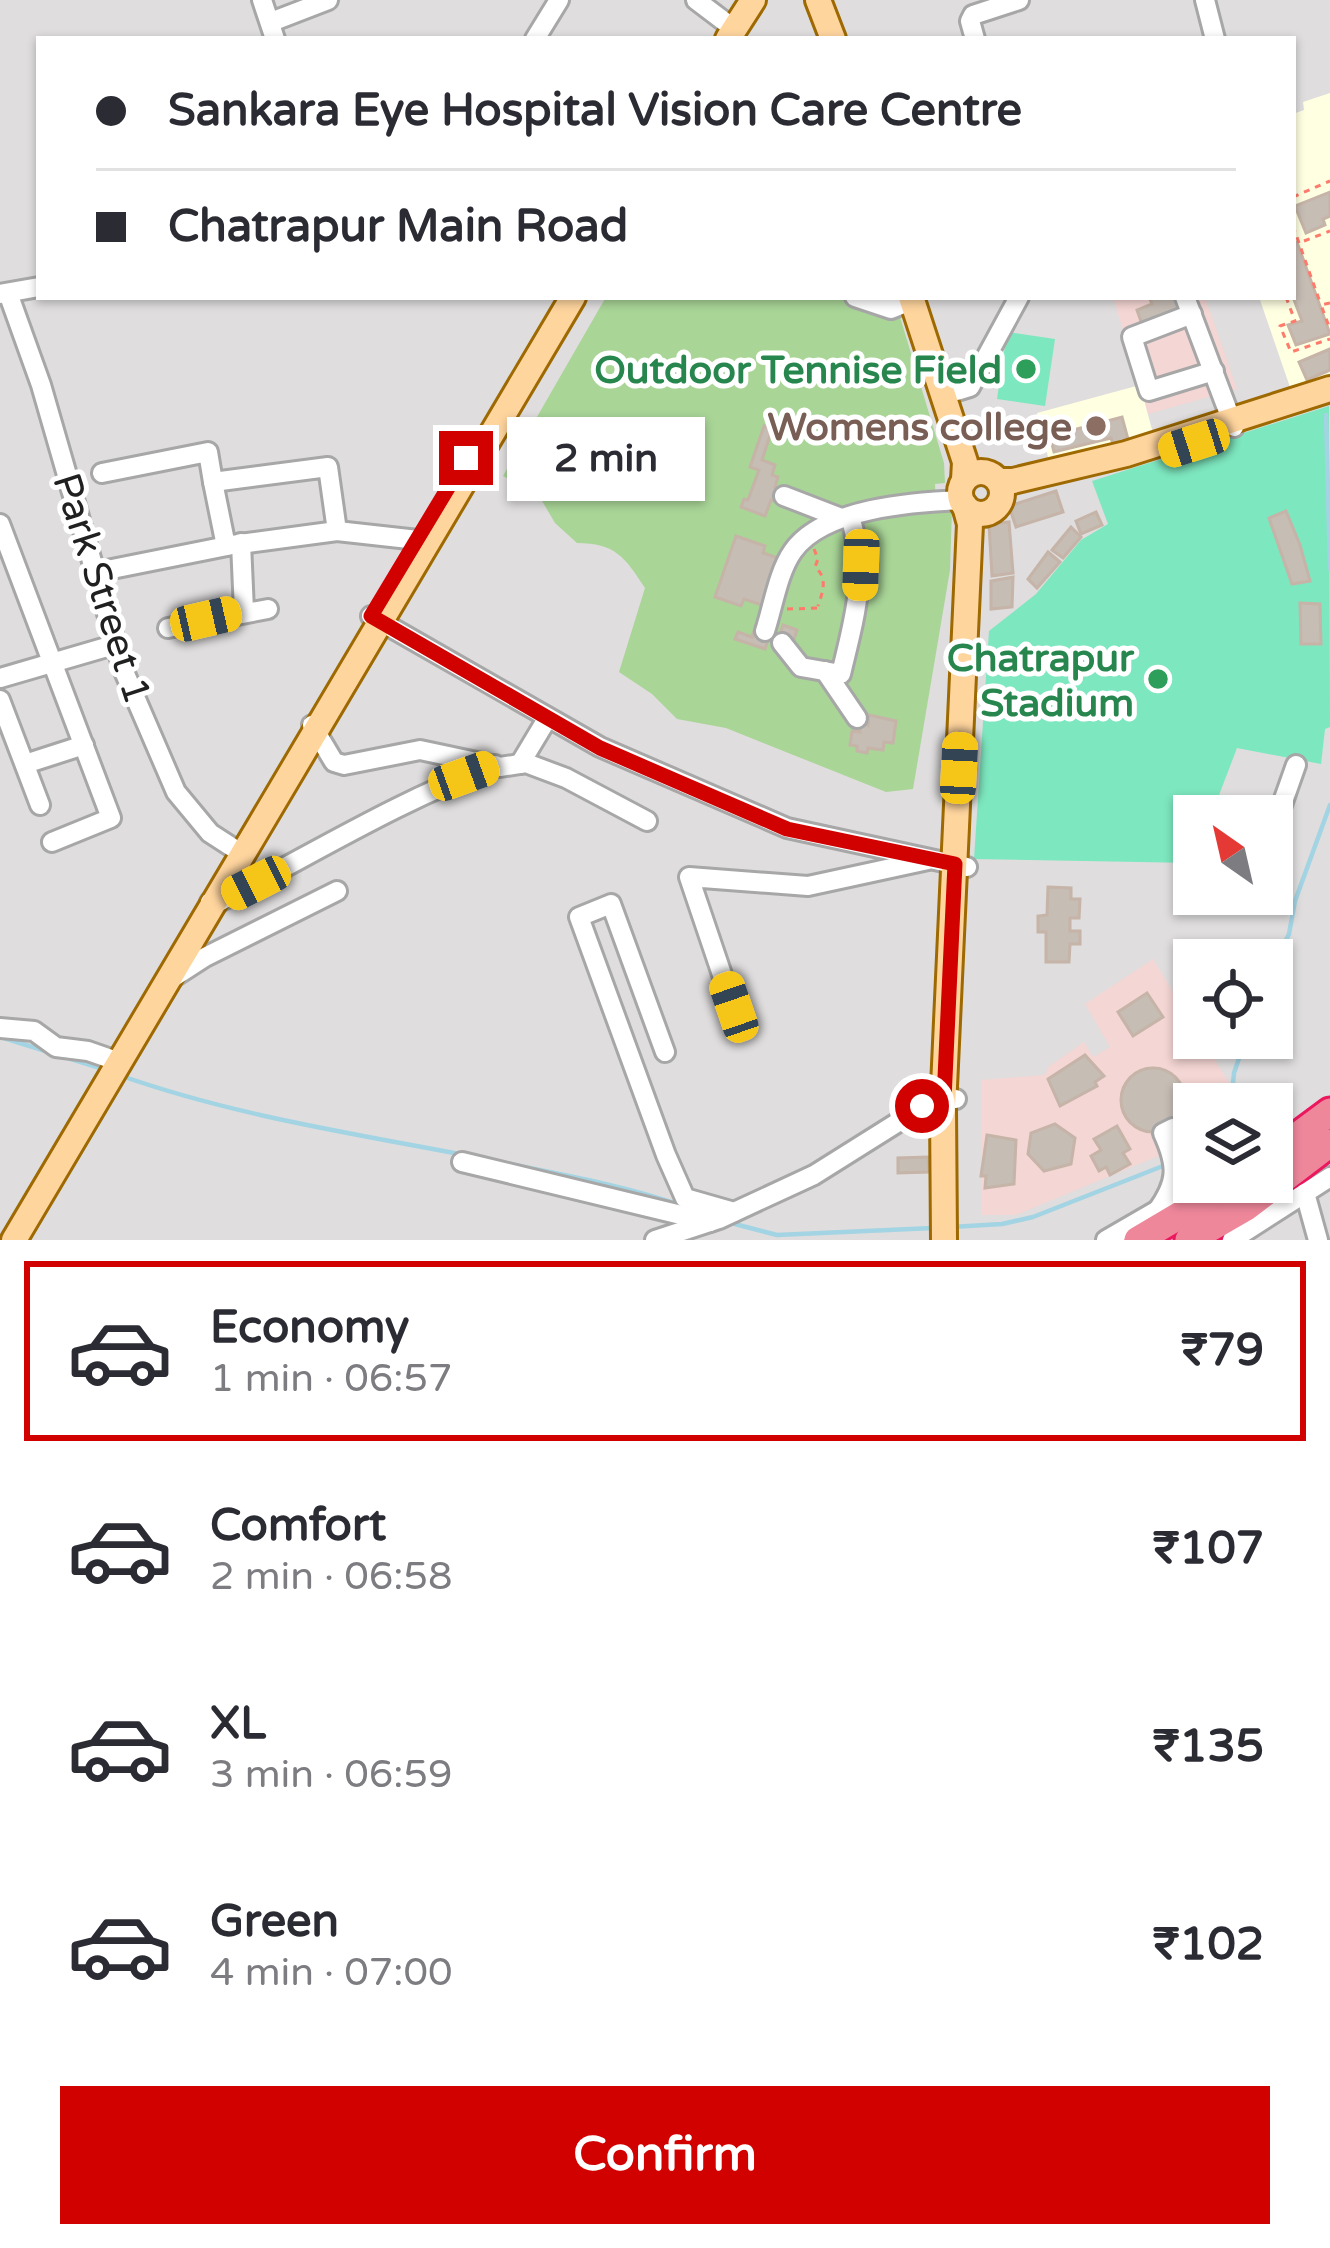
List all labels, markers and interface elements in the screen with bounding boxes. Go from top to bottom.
text: Sankara Eye Hospital Vision Care Centre [168,84,1022,138]
text: Chatrapur Main Road [168,200,628,254]
place label: Outdoor Tennise Field [594,347,1002,394]
marker: Outdoor Tennise Field [1013,356,1039,382]
place label: Womens college [768,404,1072,451]
marker: Womens college [1083,413,1109,439]
car [1154,415,1234,471]
callout: 2 min [508,416,706,500]
route end [439,431,493,485]
text: 2 min [554,435,658,482]
street label: Park Street 1 [42,467,161,710]
car [842,528,880,602]
car [167,593,245,645]
place label: Chatrapur Stadium [947,635,1135,727]
marker: Chatrapur Stadium [1145,666,1171,692]
car [939,731,979,805]
car [424,747,504,805]
north arrow [1173,795,1293,915]
map controls [1173,795,1293,1203]
car [216,851,296,915]
button: locate [1173,939,1293,1059]
car [705,967,763,1047]
route start [895,1079,949,1133]
button: layers [1173,1083,1293,1203]
icon: car [66,1297,174,1405]
text: Economy [210,1301,409,1355]
text: ₹79 [1181,1324,1264,1378]
text: 1 min · 06:57 [210,1355,452,1402]
icon: car [66,1495,174,1603]
text: Comfort [210,1499,386,1553]
text: ₹107 [1153,1522,1264,1576]
text: 2 min · 06:58 [210,1553,452,1600]
icon: car [66,1693,174,1801]
text: XL [210,1697,266,1751]
text: ₹135 [1153,1720,1264,1774]
text: 3 min · 06:59 [210,1751,452,1798]
icon: car [66,1891,174,1999]
text: Green [210,1895,339,1949]
text: ₹102 [1153,1918,1264,1972]
text: 4 min · 07:00 [210,1949,452,1996]
button: Confirm [60,2086,1270,2224]

